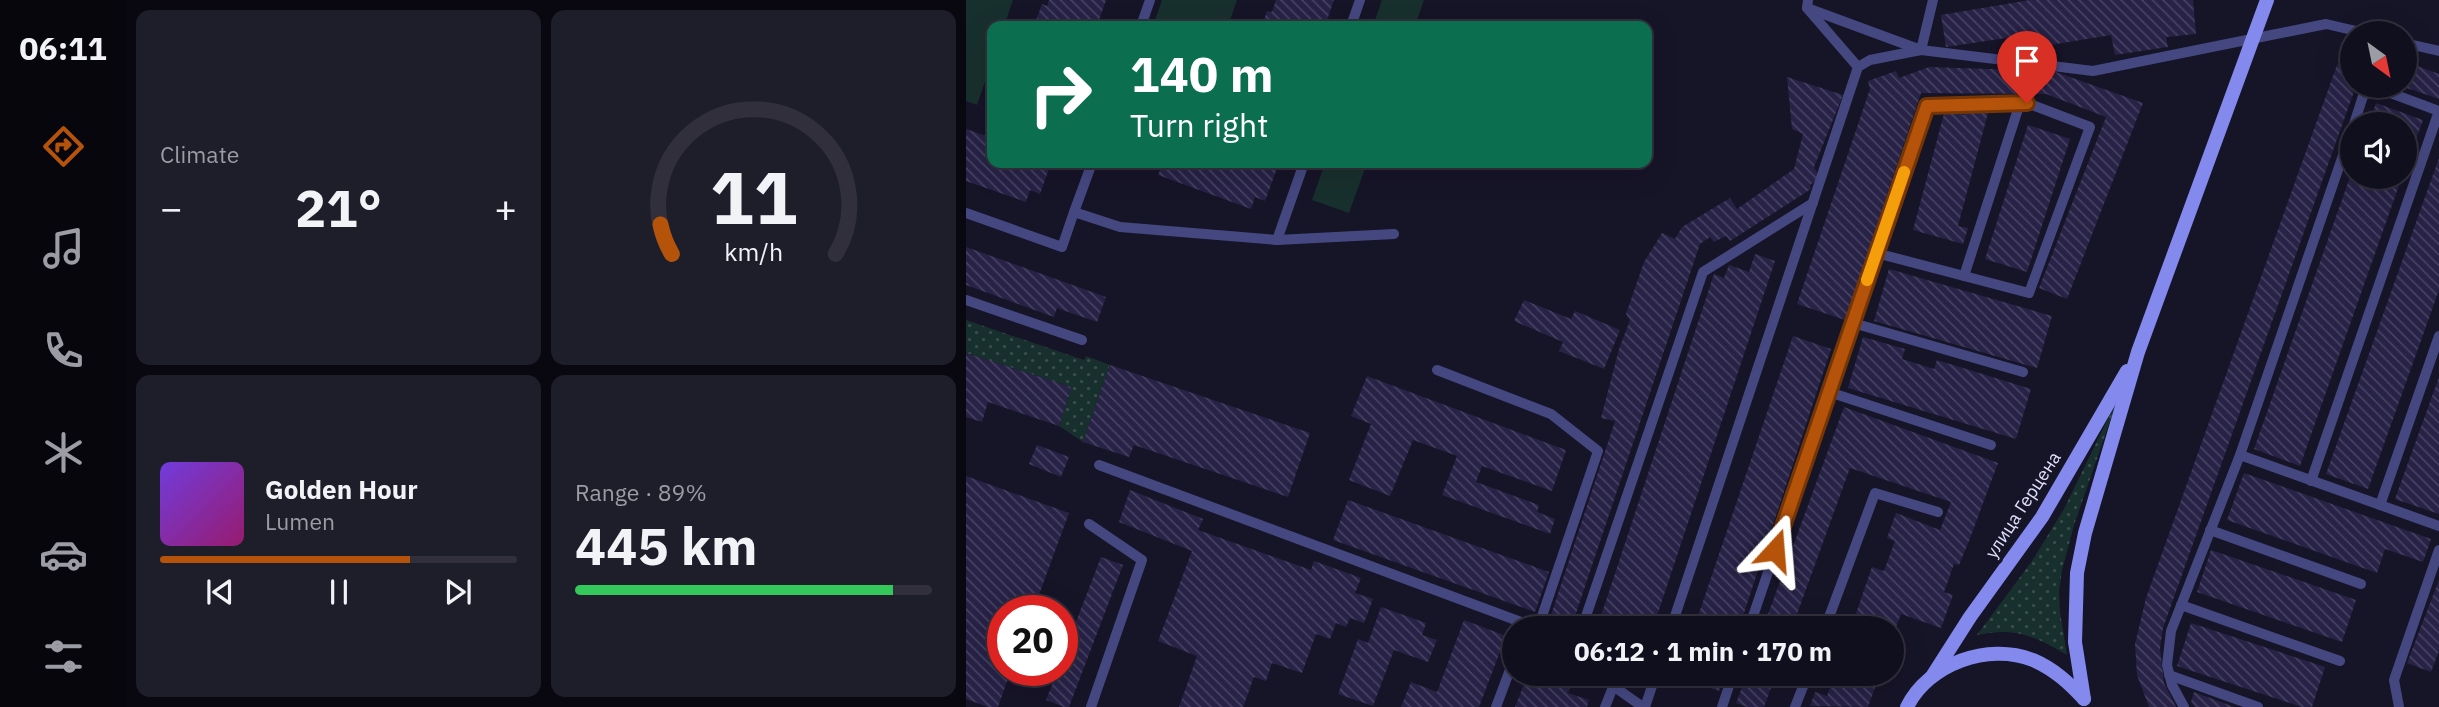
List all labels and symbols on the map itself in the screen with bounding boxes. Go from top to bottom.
north arrow [2340,21,2417,98]
pin [1997,31,2057,103]
street label: улица Герцена [1980,447,2066,562]
position arrow [1738,513,1812,587]
speed limit sign: 20 [987,595,1078,686]

